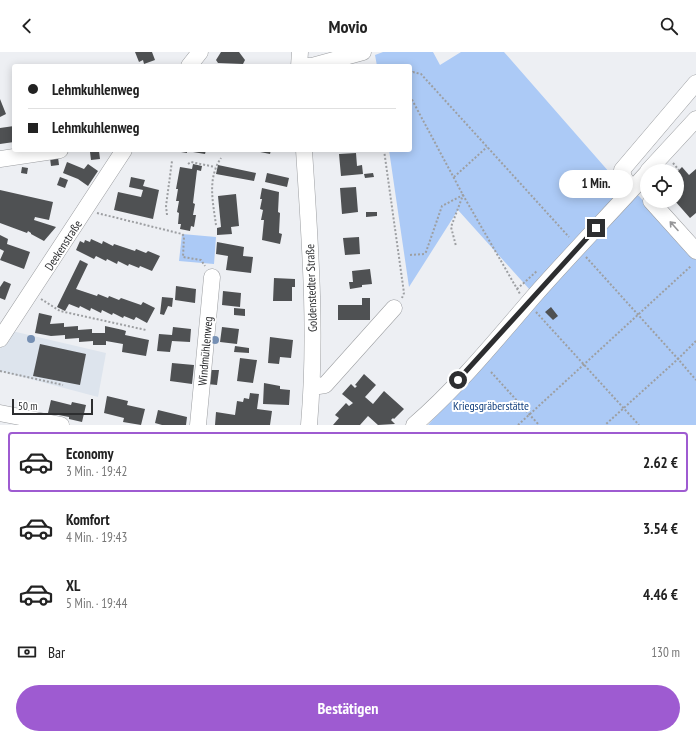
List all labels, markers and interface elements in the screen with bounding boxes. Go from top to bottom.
icon: back [16,15,38,37]
text: Movio [328,15,368,38]
icon: search [658,15,680,37]
text: Lehmkuhlenweg [52,80,139,99]
text: Lehmkuhlenweg [52,118,139,137]
map controls [640,164,684,208]
button: locate [640,164,684,208]
callout: 1 Min. [559,170,633,198]
text: 1 Min. [581,175,611,192]
street label: Deekenstraße [41,217,85,273]
route end [587,219,605,237]
one-way arrow [669,221,678,231]
street label: Goldenstedter Straße [302,244,320,332]
street label: Windmühlenweg [195,316,215,386]
route start [449,371,467,389]
scale bar [12,397,93,416]
park label: Kriegsgräberstätte [453,398,529,413]
text: 50 m [18,399,37,413]
icon: car [18,444,54,480]
text: Economy [66,444,114,463]
text: 2.62 € [643,453,678,472]
text: 3 Min. · 19:42 [66,463,127,480]
icon: car [18,510,54,546]
text: Komfort [66,510,110,529]
text: 3.54 € [643,519,678,538]
text: 4 Min. · 19:43 [66,529,127,546]
icon: car [18,576,54,612]
text: XL [66,576,80,595]
text: 4.46 € [643,585,678,604]
text: 5 Min. · 19:44 [66,595,127,612]
icon: cash [16,641,38,663]
text: Bar [48,643,65,662]
text: 130 m [651,644,680,661]
button: Bestätigen [16,685,680,731]

